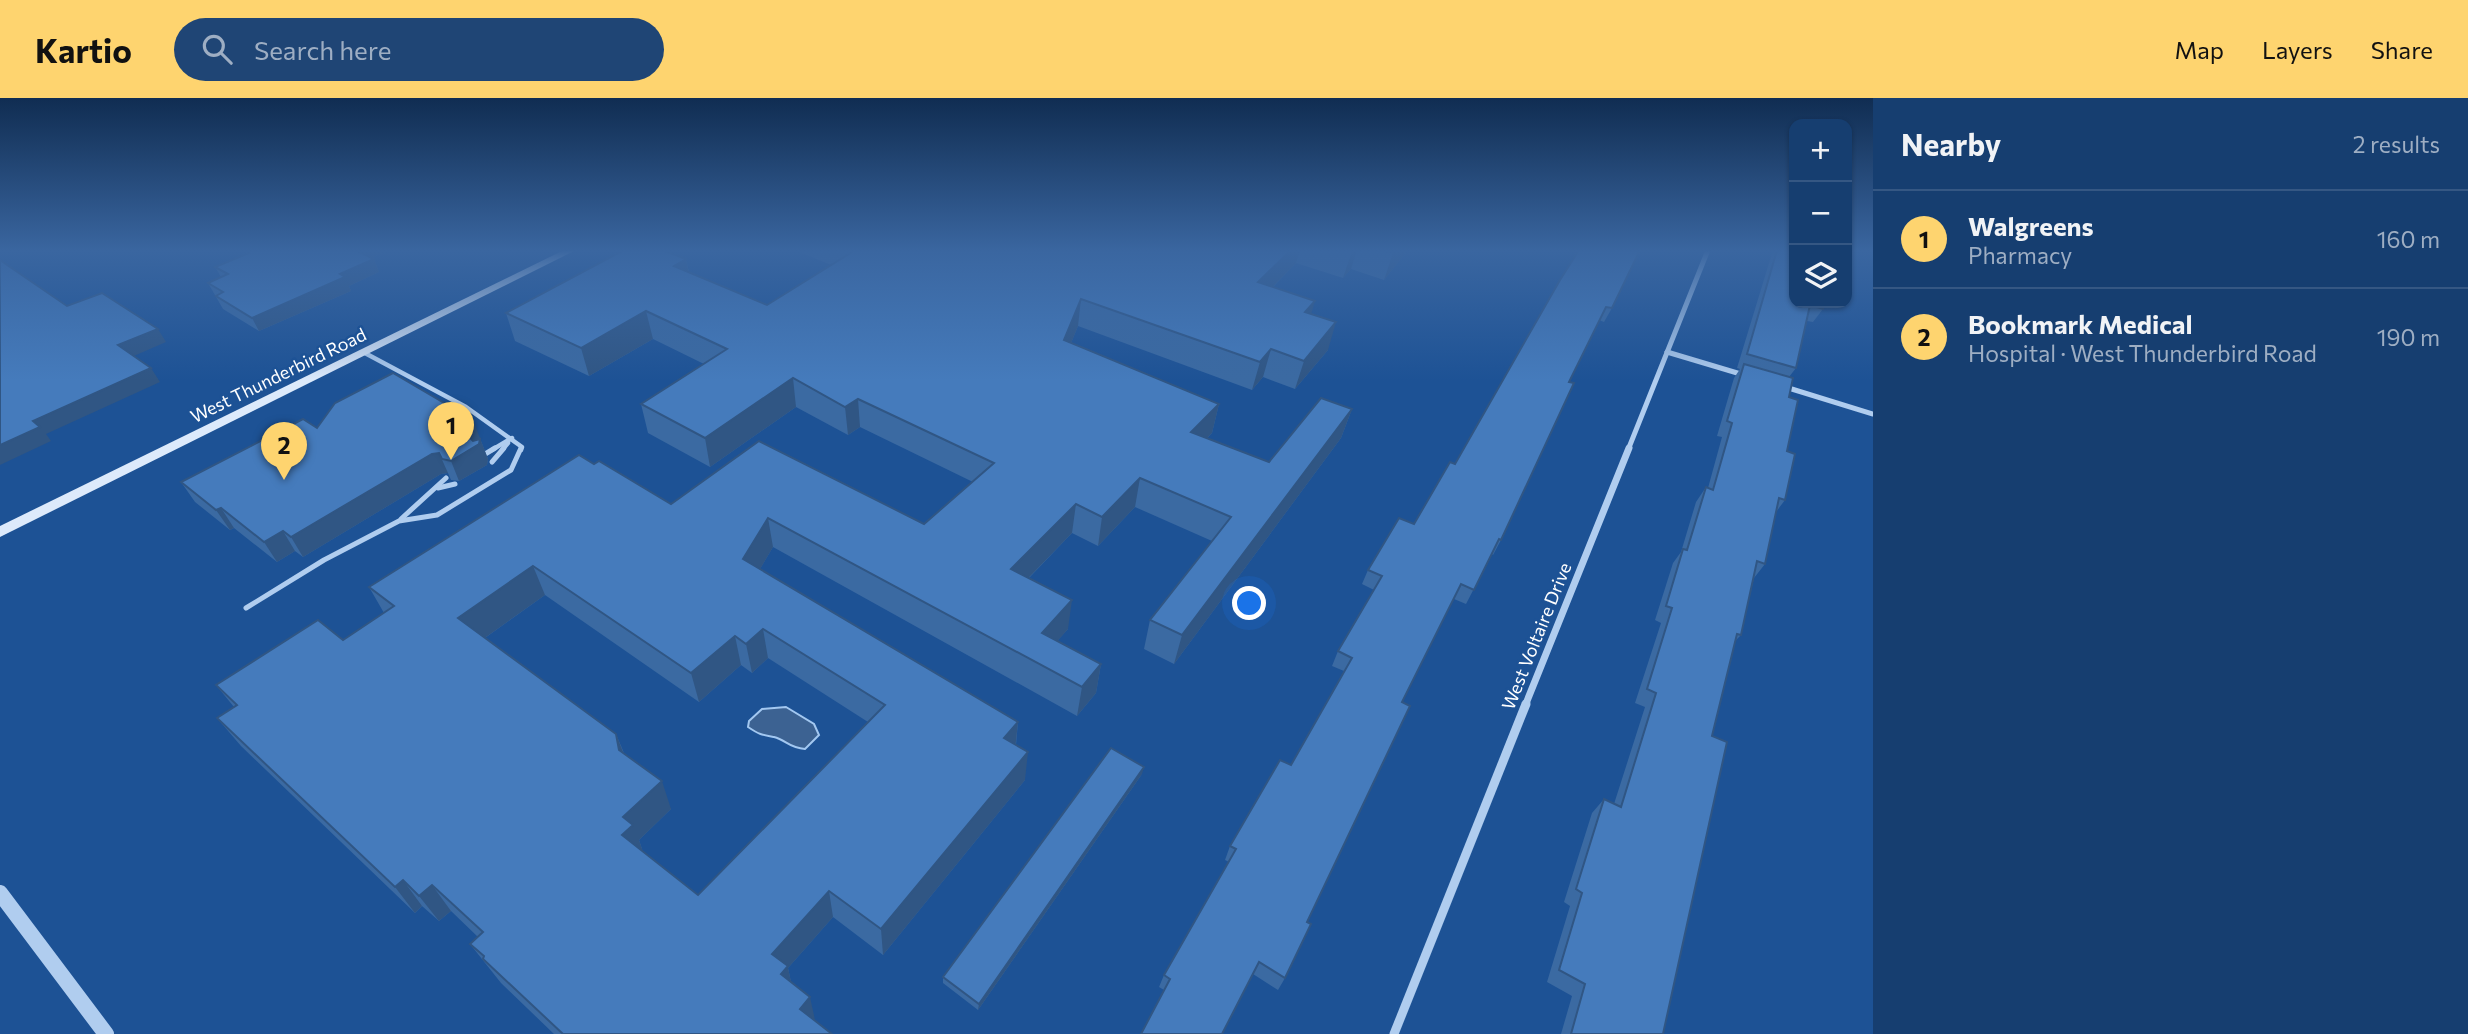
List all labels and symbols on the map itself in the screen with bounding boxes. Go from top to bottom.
street label: West Thunderbird Road [186,323,370,427]
pin: 1 [428,402,474,460]
pin: 2 [261,422,307,480]
street label: West Voltaire Drive [1496,559,1576,713]
your location [1232,586,1266,620]

